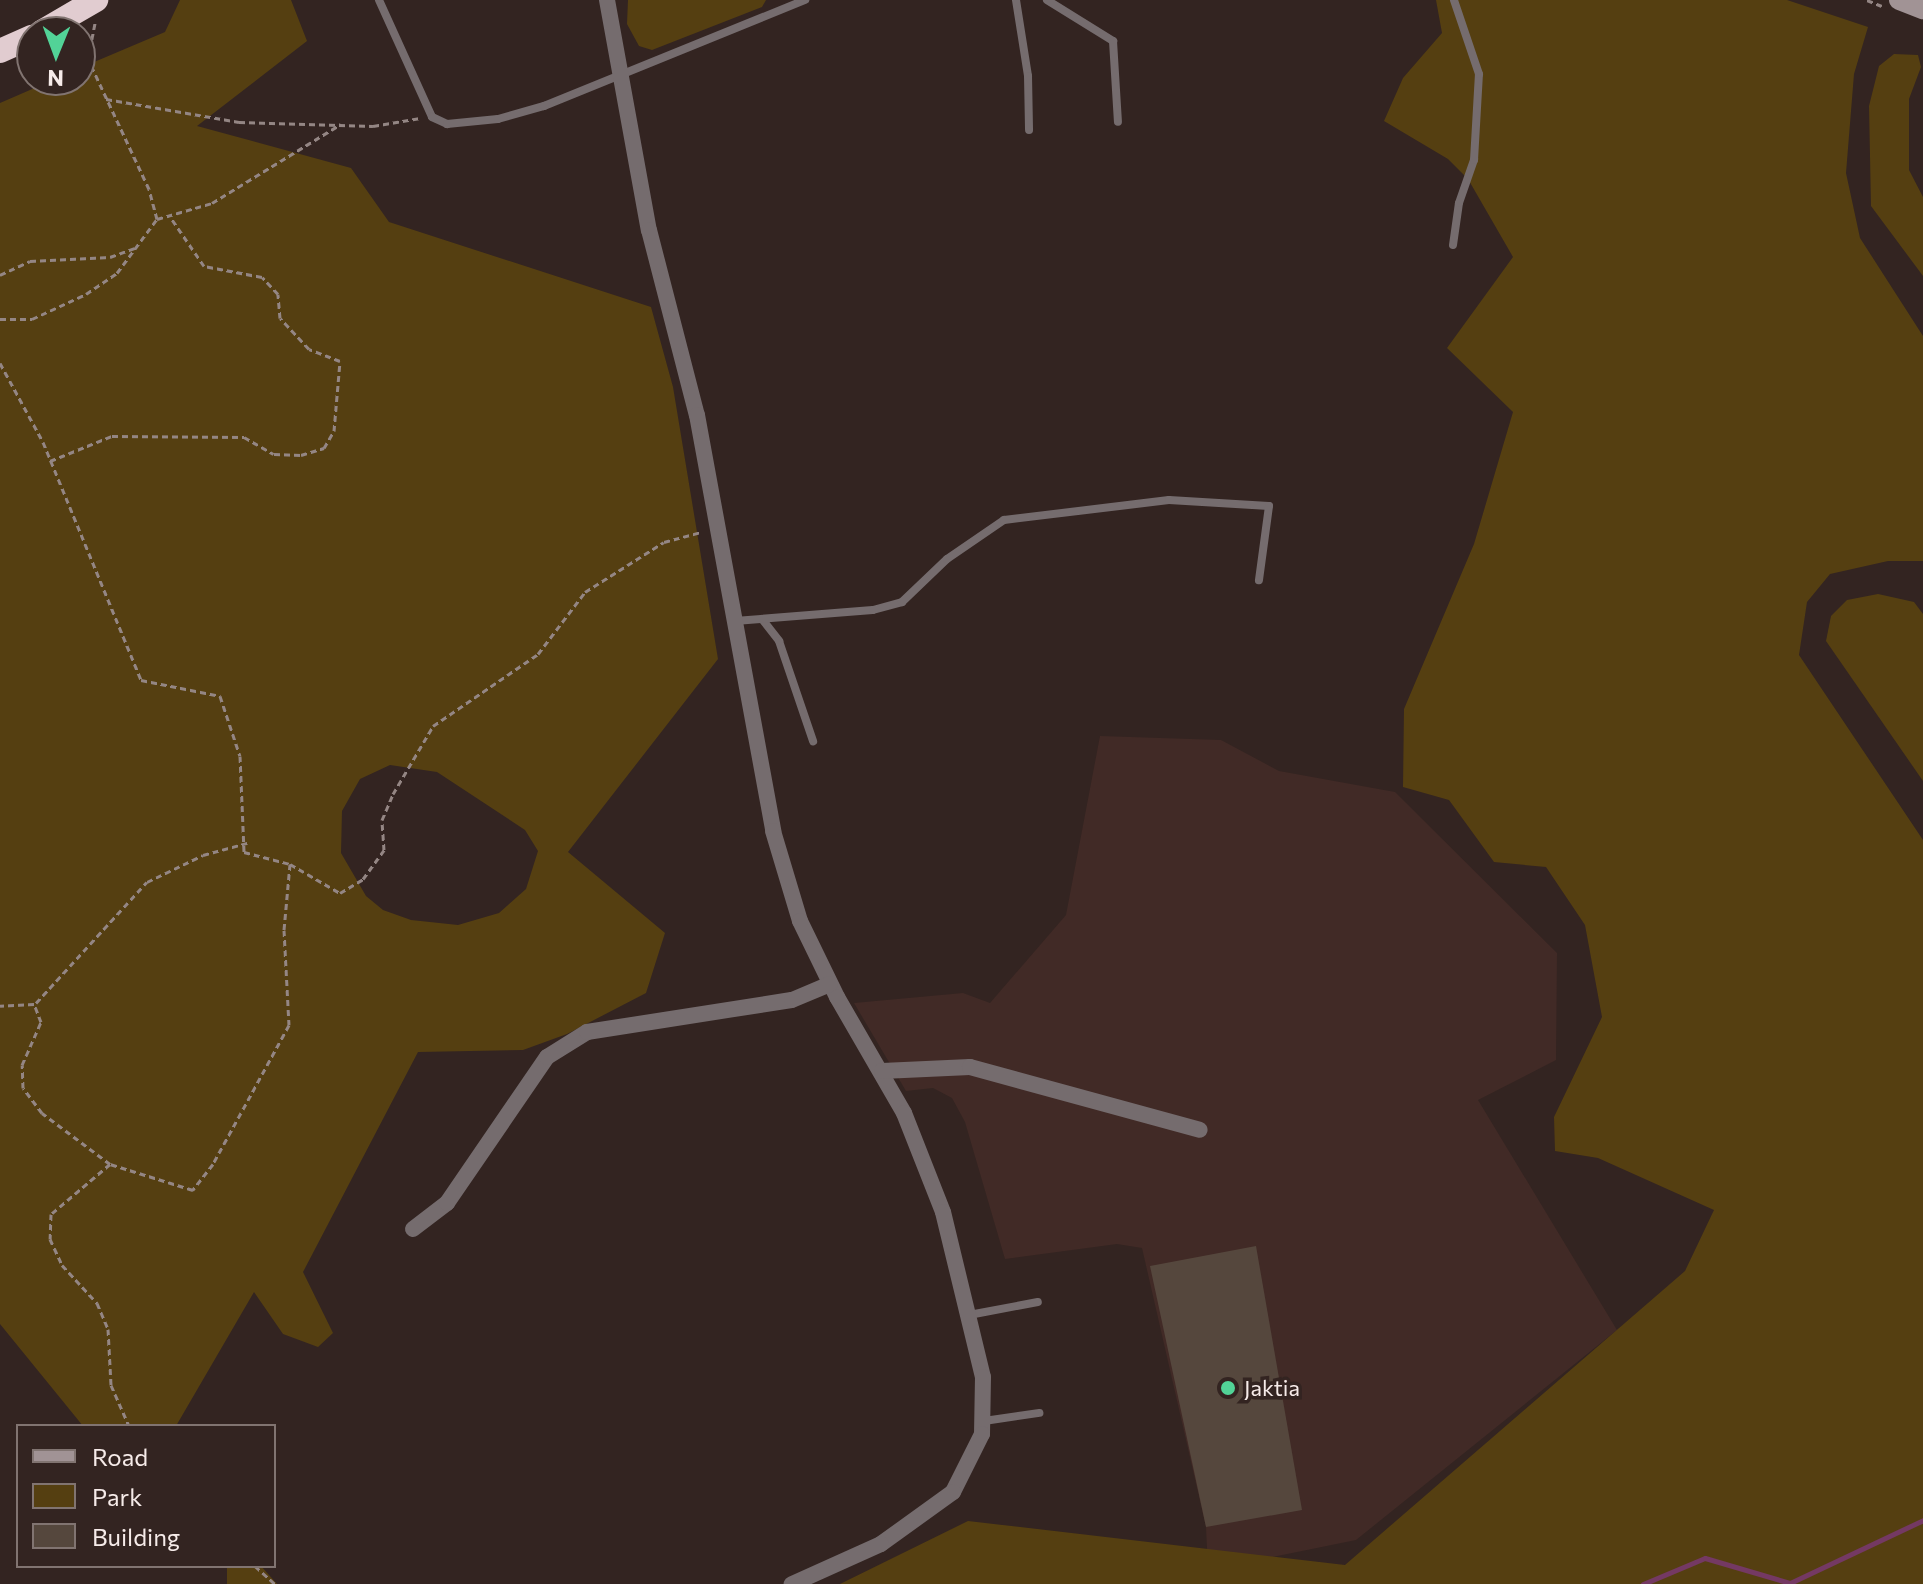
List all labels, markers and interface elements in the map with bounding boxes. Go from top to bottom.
north arrow [16,16,96,96]
text: N [47,65,64,92]
place label: Jaktia [1244,1375,1300,1401]
marker: Jaktia [1219,1379,1237,1397]
legend [16,1424,276,1568]
text: Road [92,1442,148,1471]
text: Park [92,1482,142,1511]
text: Building [92,1522,180,1551]

